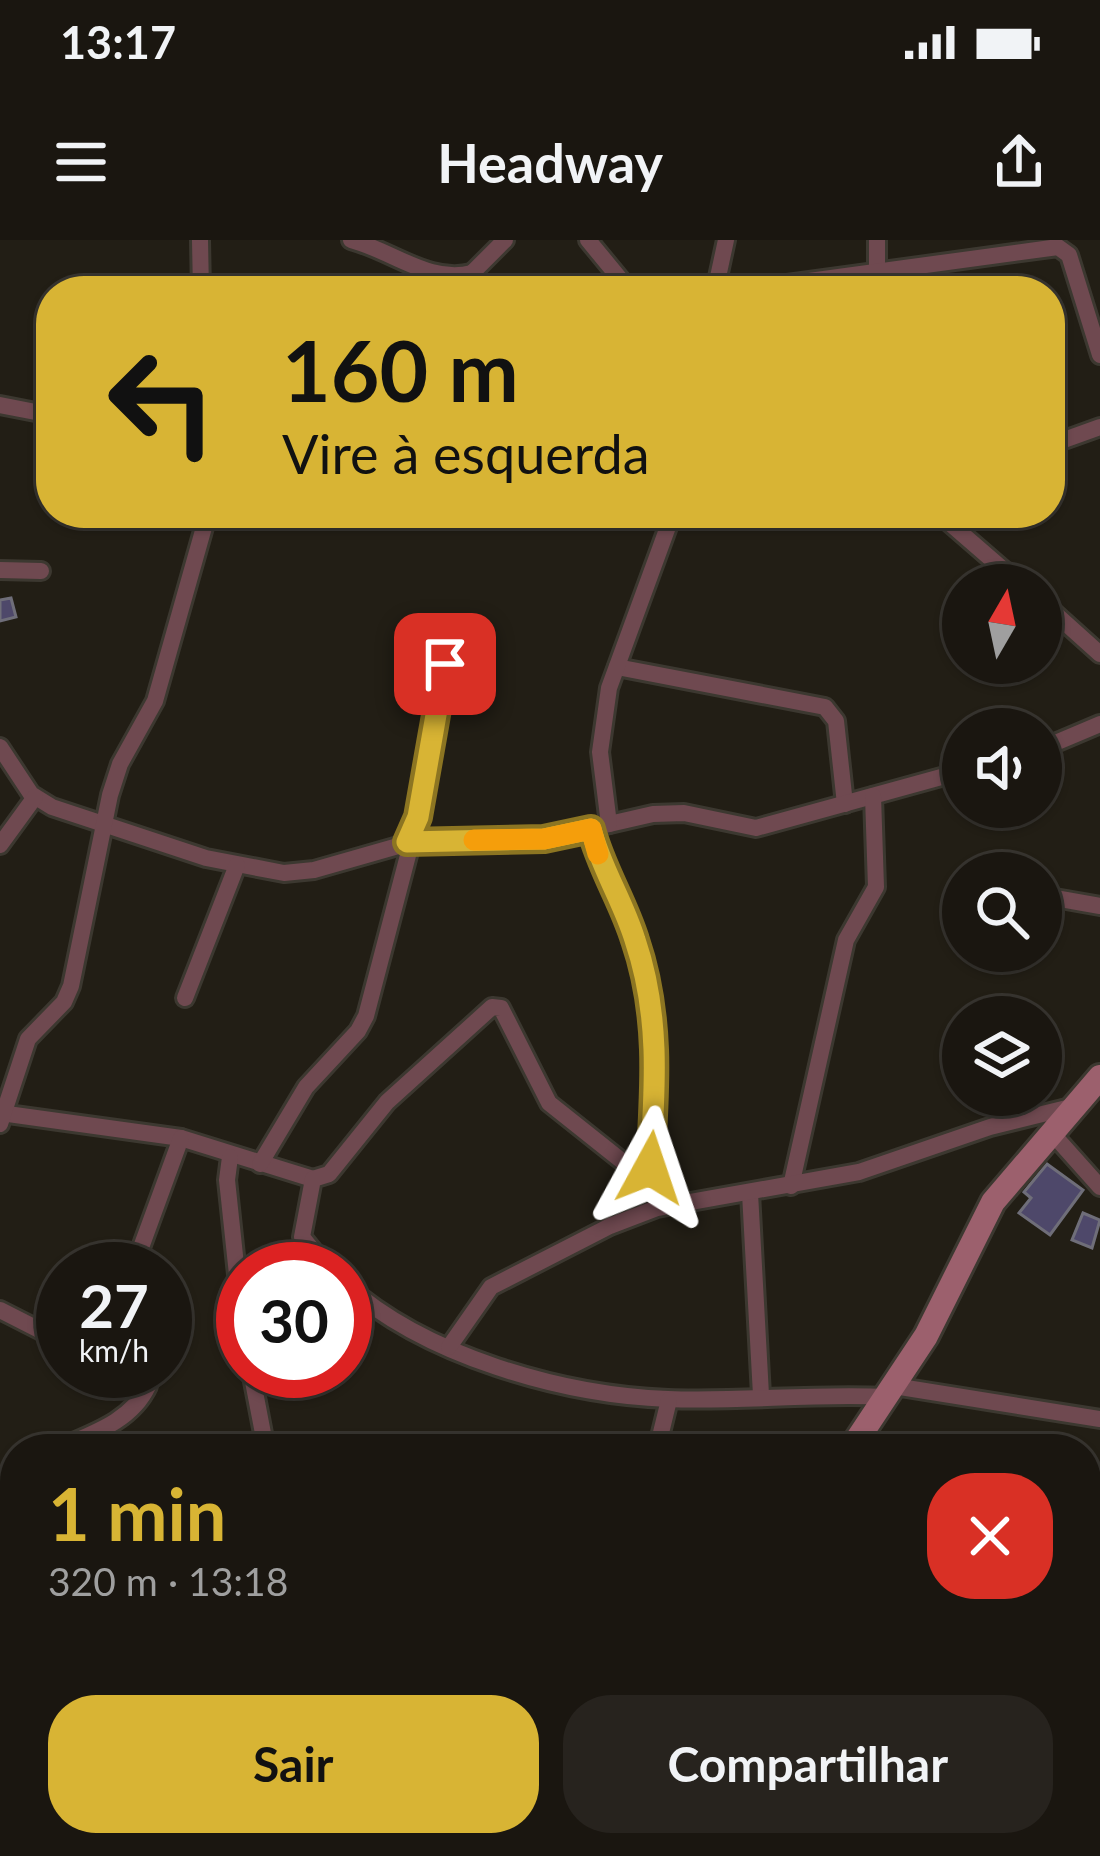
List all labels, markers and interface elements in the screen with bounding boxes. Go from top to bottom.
text: 13:17 [60,15,176,69]
icon: menu [48,129,114,195]
icon: share [986,129,1052,195]
text: Headway [437,130,663,195]
text: 160 m [282,319,519,420]
icon: left [84,324,240,480]
text: Vire à esquerda [282,421,650,486]
north arrow [942,564,1062,684]
map controls [942,564,1062,1116]
pin [394,613,496,715]
icon: arrive [412,631,478,697]
button: sound [942,708,1062,828]
button: search [942,852,1062,972]
button: layers [942,996,1062,1116]
position arrow [587,1105,713,1231]
speed limit sign: 30 [216,1242,372,1398]
text: 27 [79,1269,149,1341]
text: km/h [79,1332,149,1368]
text: 1 min [48,1470,226,1556]
button: close [927,1473,1053,1599]
text: 320 m · 13:18 [48,1558,288,1604]
button: Sair [48,1695,539,1833]
button: Compartilhar [563,1695,1053,1833]

